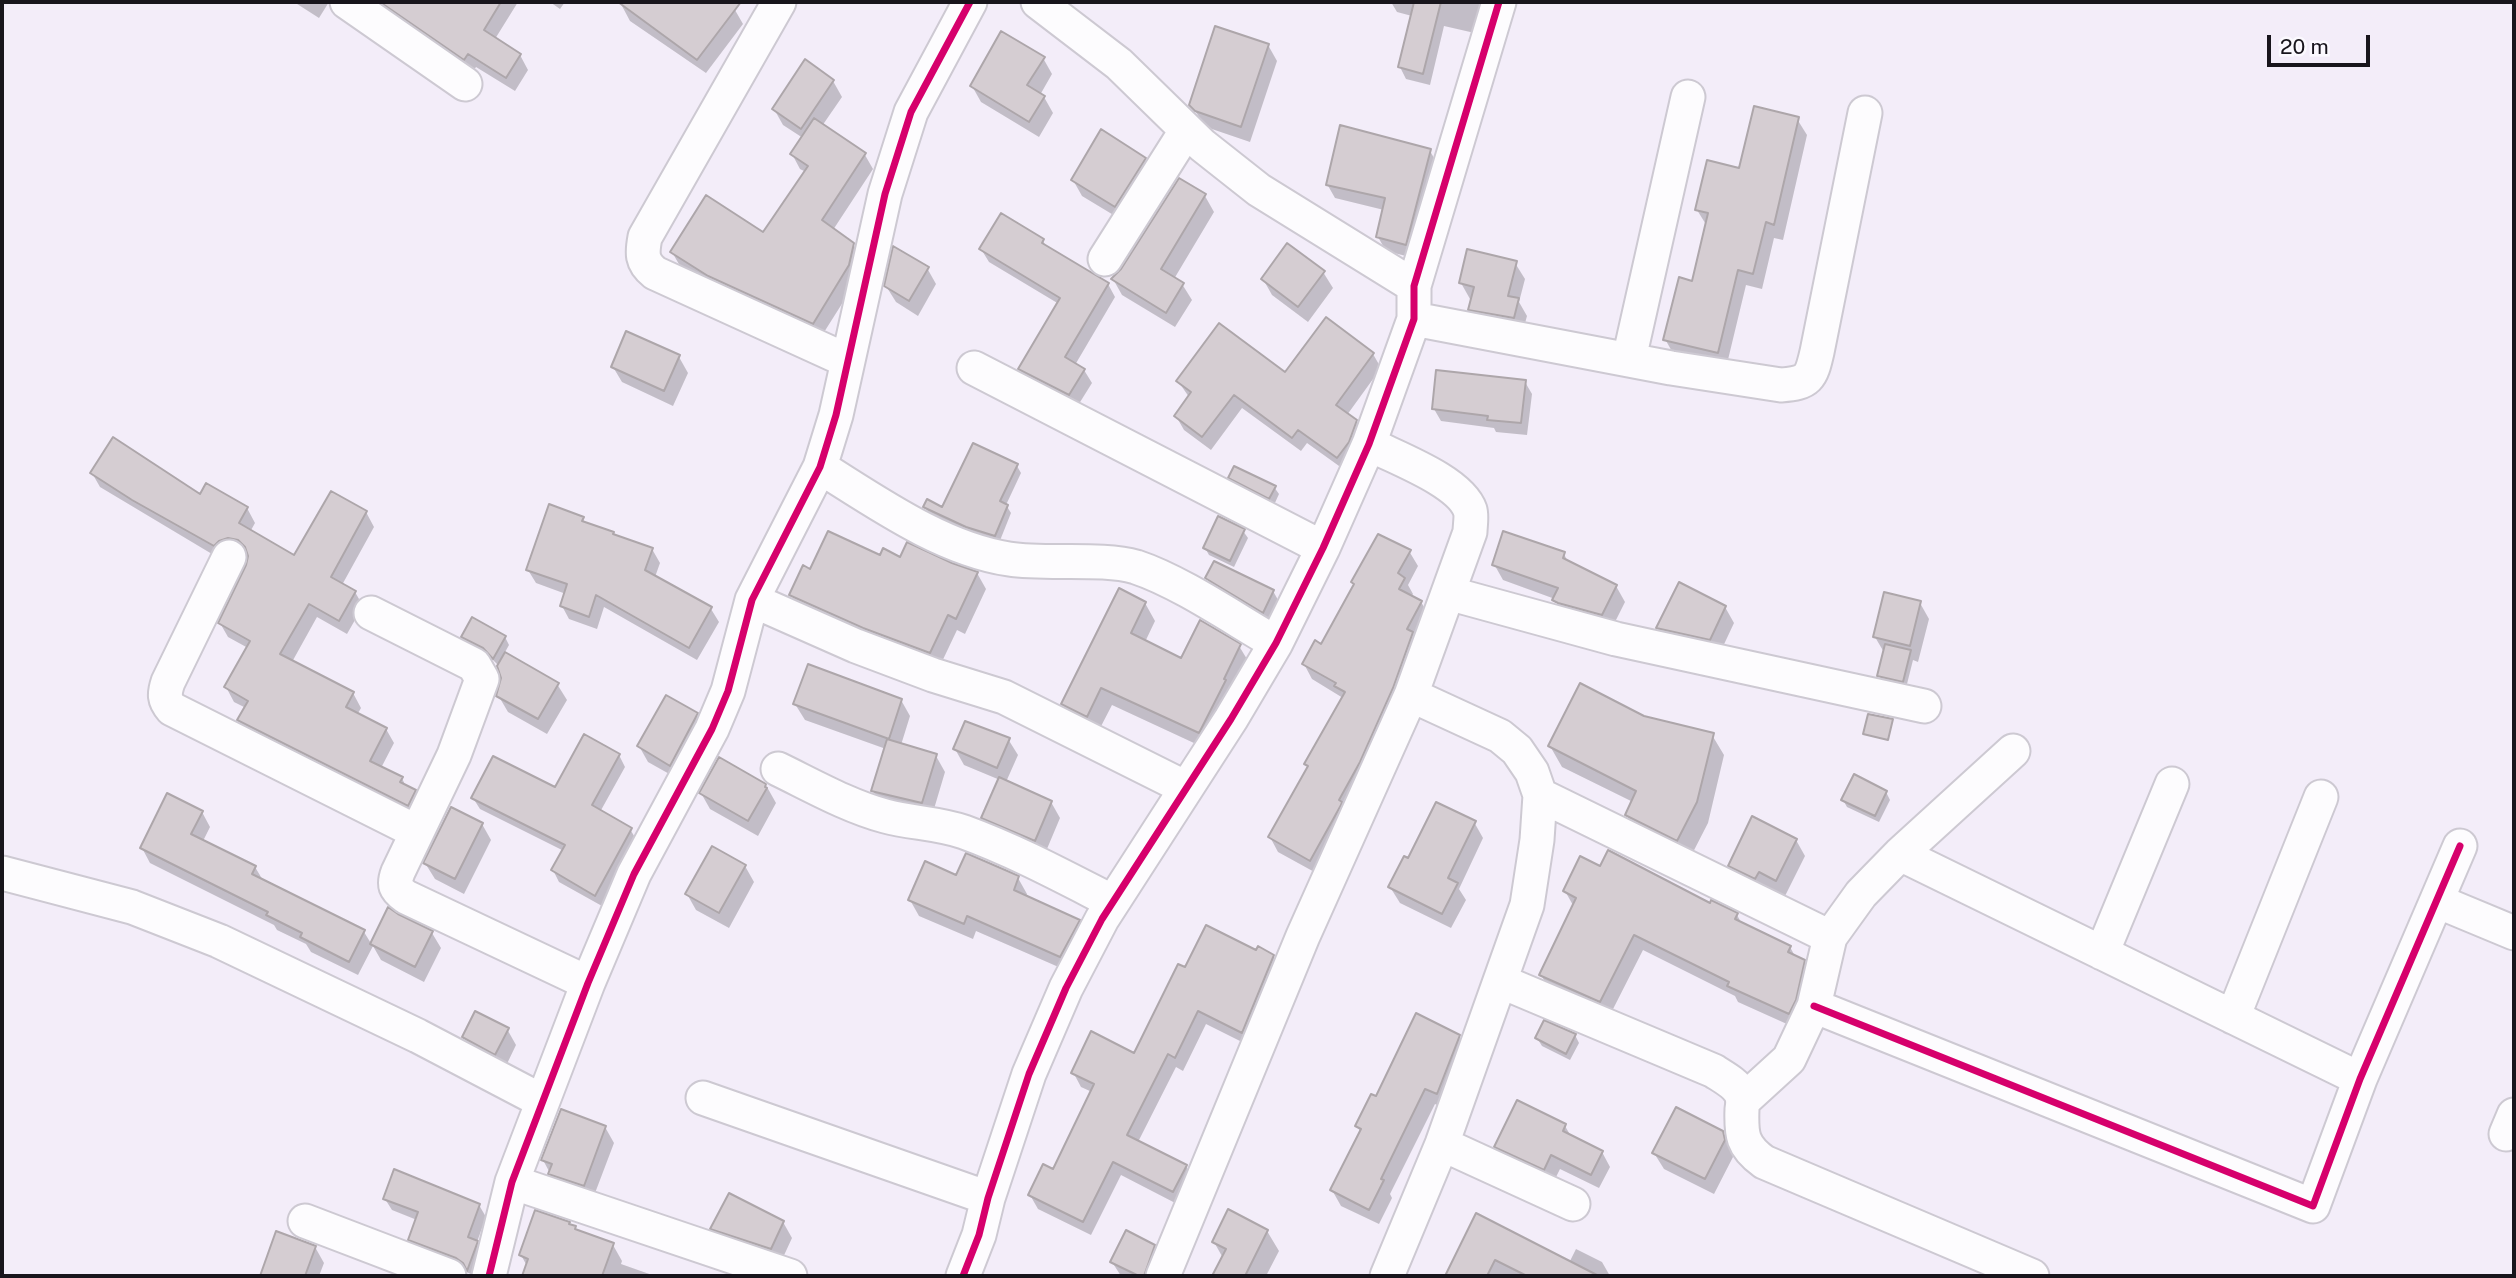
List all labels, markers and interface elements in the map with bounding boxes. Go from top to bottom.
scale bar [2271,21,2374,65]
text: 20 m [2280,34,2329,59]

